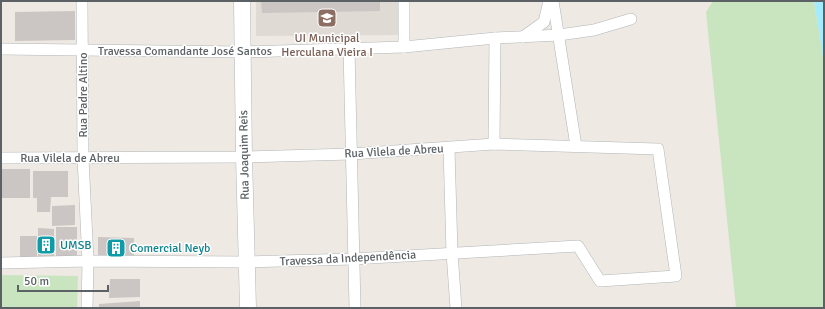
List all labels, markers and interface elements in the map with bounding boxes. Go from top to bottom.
school or university icon: UI Municipal Herculana Vieira I [316,7,338,29]
place label: UI Municipal Herculana Vieira I [281,31,373,60]
street label: Travessa Comandante José Santos [98,44,272,59]
street label: Rua Padre Altino [76,53,91,137]
street label: Rua Joaquim Reis [236,110,253,200]
street label: Rua Vilela de Abreu [344,141,444,162]
street label: Rua Vilela de Abreu [20,151,120,166]
building icon: UMSB [35,234,57,256]
building icon: Comercial Neyb [105,237,127,259]
place label: UMSB [60,238,92,253]
place label: Comercial Neyb [130,241,210,256]
street label: Travessa da Independência [279,247,417,270]
scale bar [18,267,108,293]
text: 50 m [24,274,49,289]

